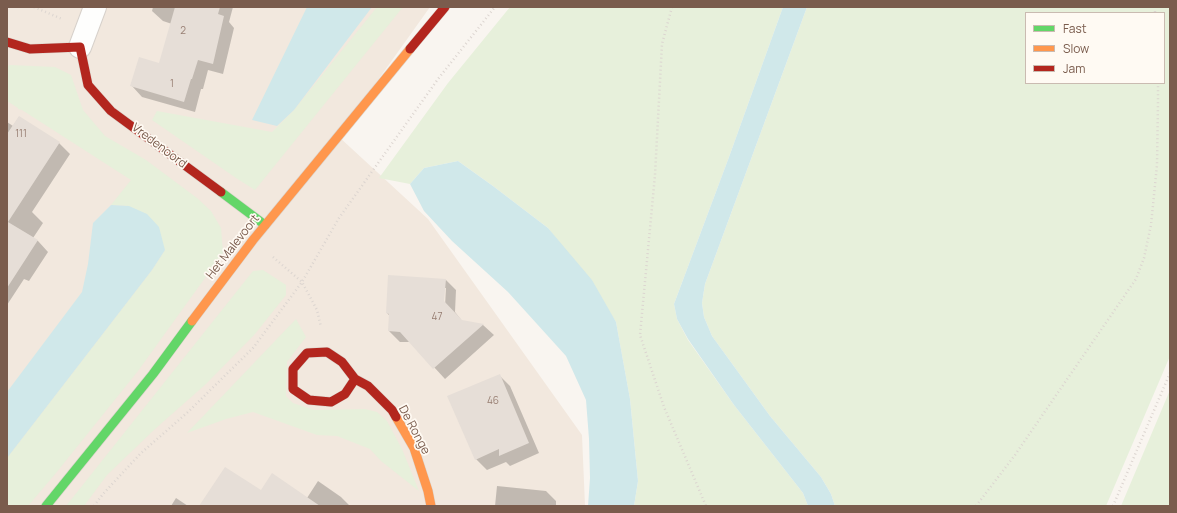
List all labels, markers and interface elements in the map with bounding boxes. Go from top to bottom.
legend [1025,12,1165,84]
text: Fast [1063,20,1087,37]
house number: 2 [180,25,186,37]
text: Slow [1063,40,1089,57]
text: Jam [1063,60,1085,77]
house number: 1 [170,78,174,90]
street label: Vredenoord [129,121,189,171]
house number: 111 [15,128,27,140]
street label: Het Malevoort [203,212,263,282]
house number: 47 [432,311,442,323]
house number: 46 [487,395,499,407]
street label: De Ronge [395,403,433,457]

